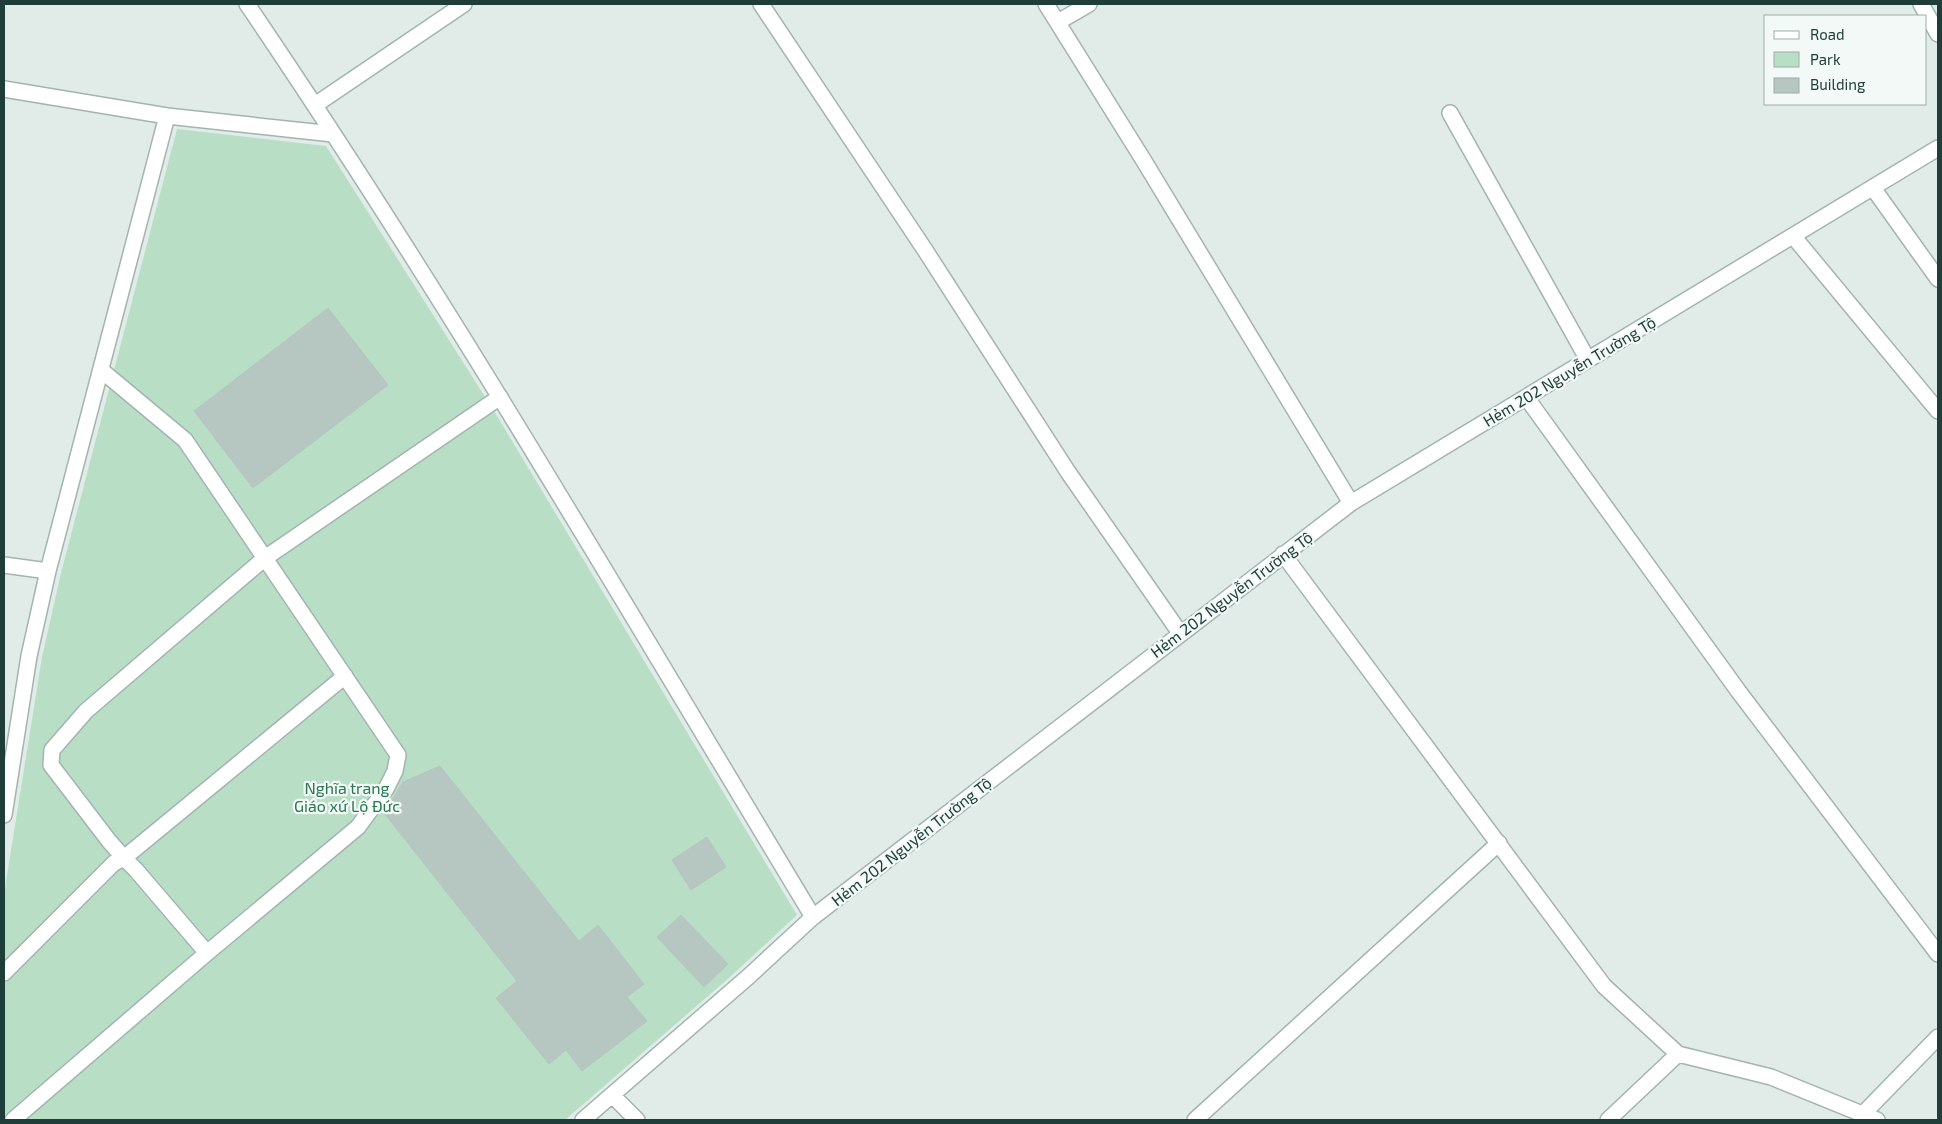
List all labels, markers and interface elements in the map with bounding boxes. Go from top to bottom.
legend [1764,15,1927,105]
text: Road [1810,25,1845,43]
text: Park [1810,50,1841,68]
text: Building [1810,75,1866,93]
street label: Hẻm 202 Nguyễn Trường Tộ [1479,312,1659,430]
street label: Hẻm 202 Nguyễn Trường Tộ [1146,527,1316,661]
street label: Hẻm 202 Nguyễn Trường Tộ [827,773,995,909]
park label: Nghĩa trang Giáo xứ Lộ Đức [294,778,400,815]

